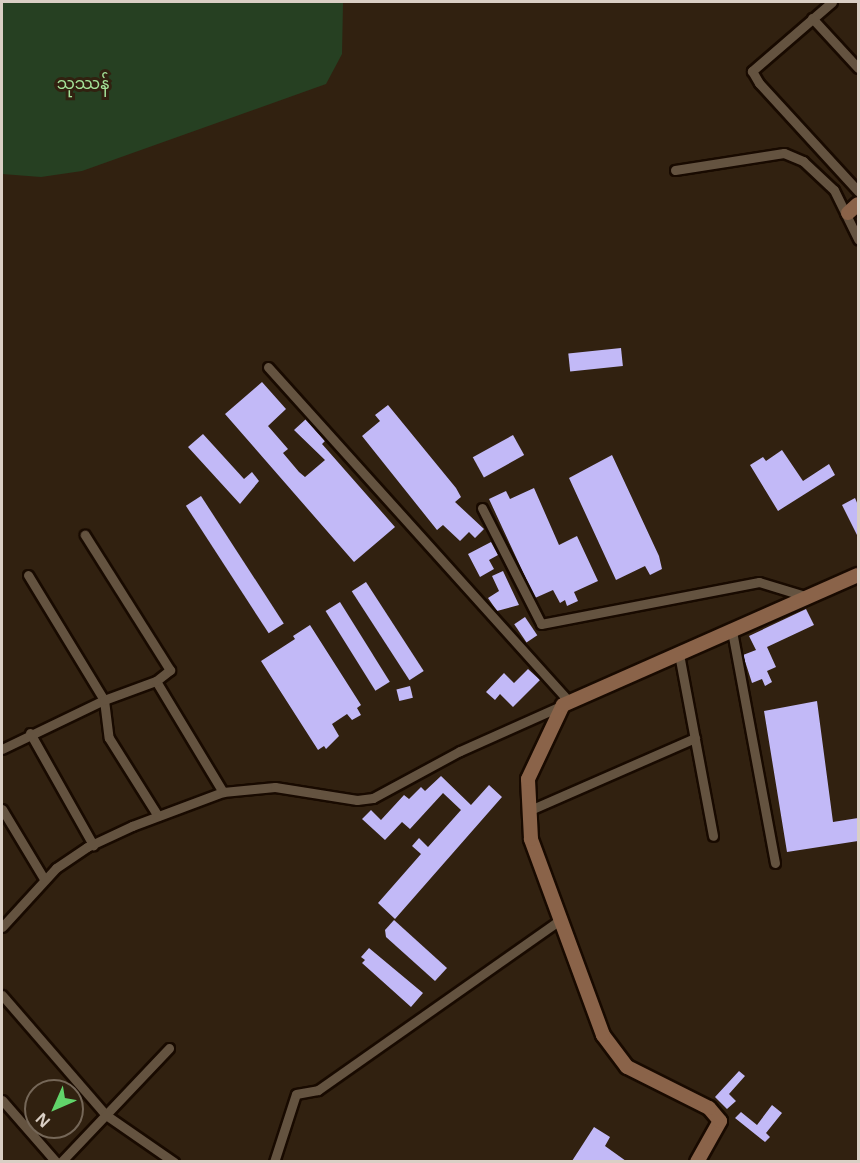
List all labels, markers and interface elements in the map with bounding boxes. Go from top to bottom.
park label: သုဿန် [57,73,109,93]
north arrow [24,1079,84,1139]
text: N [30,1108,55,1133]

